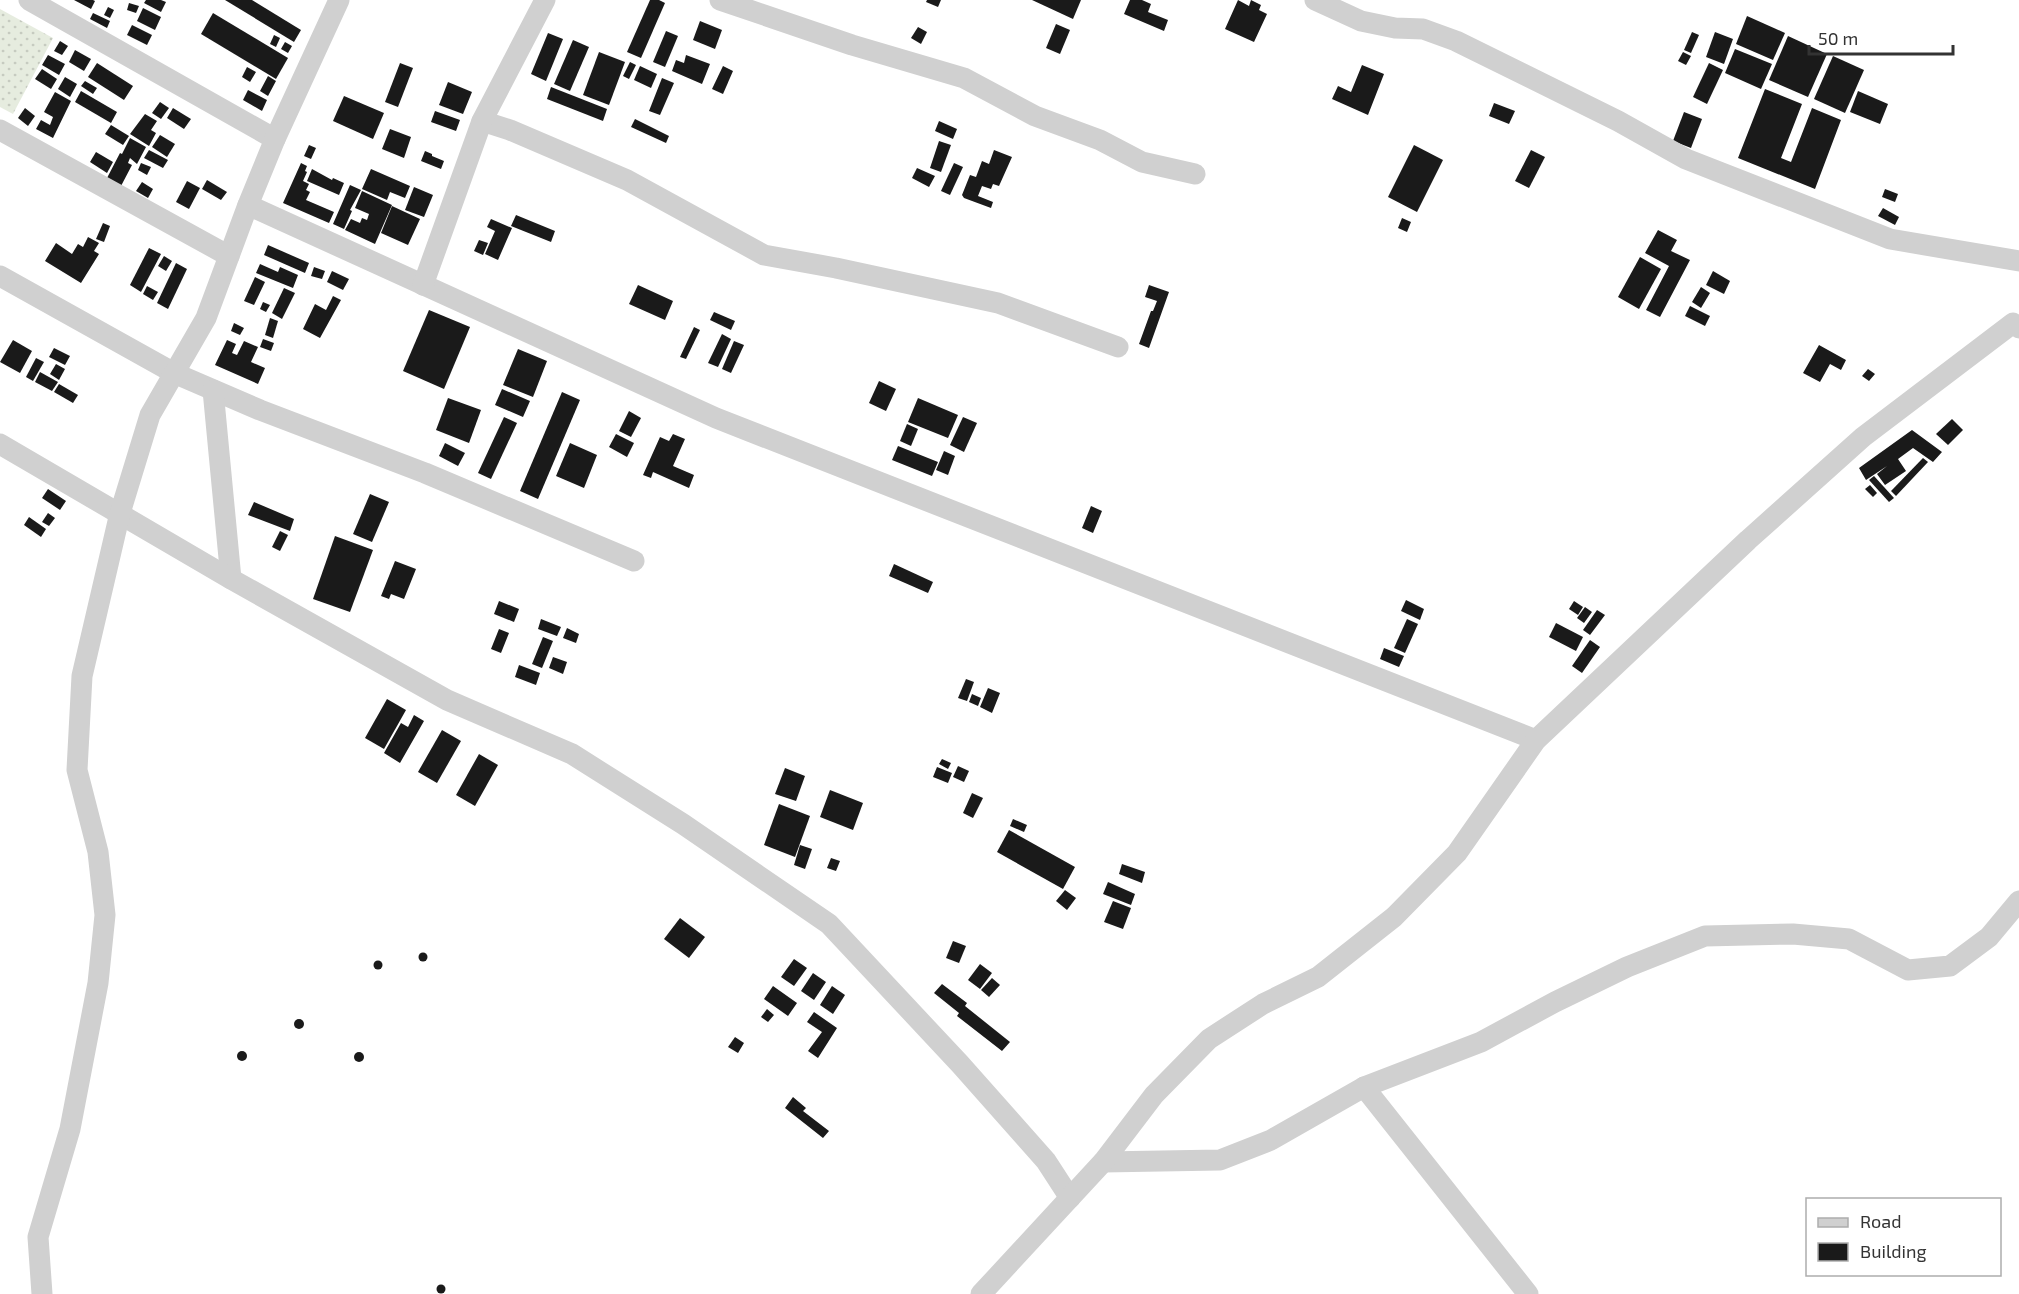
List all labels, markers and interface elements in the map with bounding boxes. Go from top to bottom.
scale bar [1809,18,1953,56]
text: 50 m [1818,27,1858,49]
legend [1806,1198,2001,1276]
text: Road [1860,1210,1901,1232]
text: Building [1860,1240,1927,1262]

